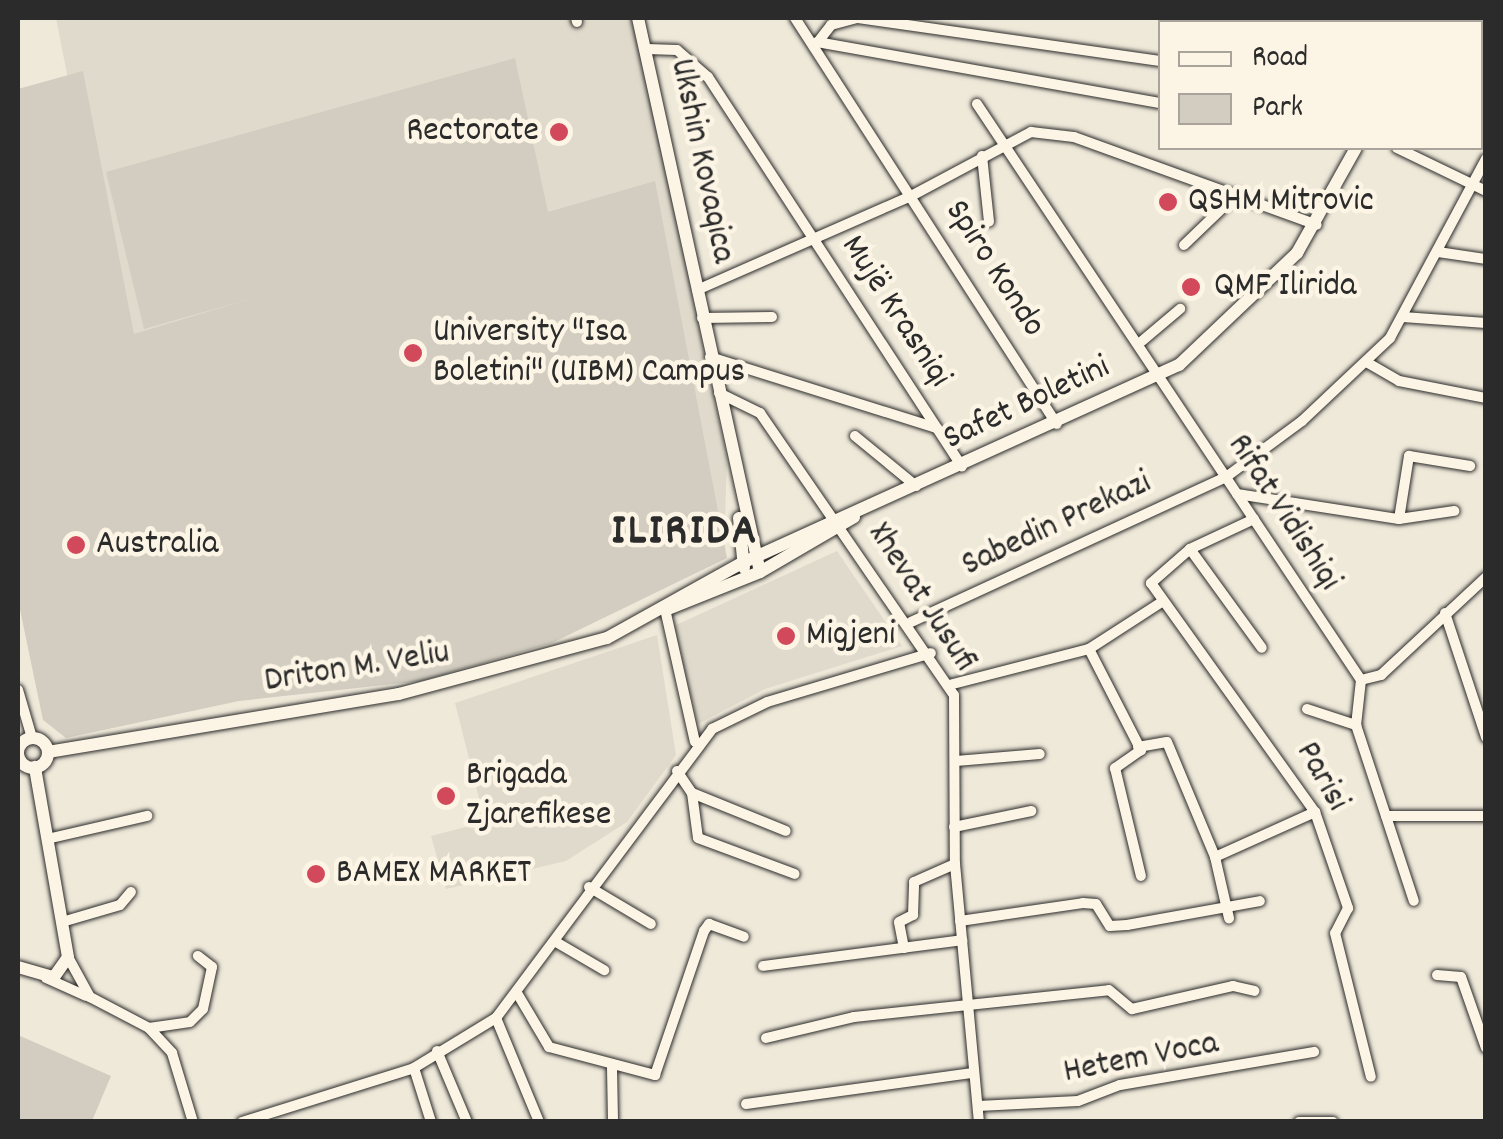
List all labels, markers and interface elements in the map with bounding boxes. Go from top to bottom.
legend [1158,20,1483,150]
text: Road [1252,38,1308,81]
street label: Ukshin Kovaqica [659,55,743,267]
text: Park [1252,88,1303,131]
place label: Rectorate [406,111,539,153]
marker: Rectorate [548,121,570,143]
place label: QSHM Mitrovic [1188,181,1374,223]
marker: QSHM Mitrovic [1157,191,1179,213]
street label: Spiro Kondo [934,193,1054,345]
street label: Mujë Krasniqi [830,228,960,396]
place label: QMF Ilirida [1214,266,1356,308]
marker: QMF Ilirida [1178,274,1204,300]
place label: University "Isa Boletini" (UIBM) Campus [433,312,745,394]
marker: University "Isa Boletini" (UIBM) Campus [402,342,424,364]
street label: Safet Boletini [937,347,1117,461]
street label: Rifat Vidishiqi [1217,427,1349,599]
street label: Sabedin Prekazi [956,463,1158,587]
district label: ILIRIDA [611,507,759,561]
street label: Xhevat Jusufi [857,515,985,681]
place label: Australia [96,524,218,566]
marker: Australia [65,534,87,556]
place label: Migjeni [806,615,895,657]
marker: Migjeni [775,625,797,647]
street label: Driton M. Veliu [262,633,452,703]
street label: Parisi [1285,735,1357,819]
place label: Brigada Zjarefikese [466,755,611,837]
marker: Brigada Zjarefikese [435,785,457,807]
place label: BAMEX MARKET [336,853,531,895]
marker: BAMEX MARKET [305,863,327,885]
street label: Hetem Voca [1060,1023,1222,1095]

